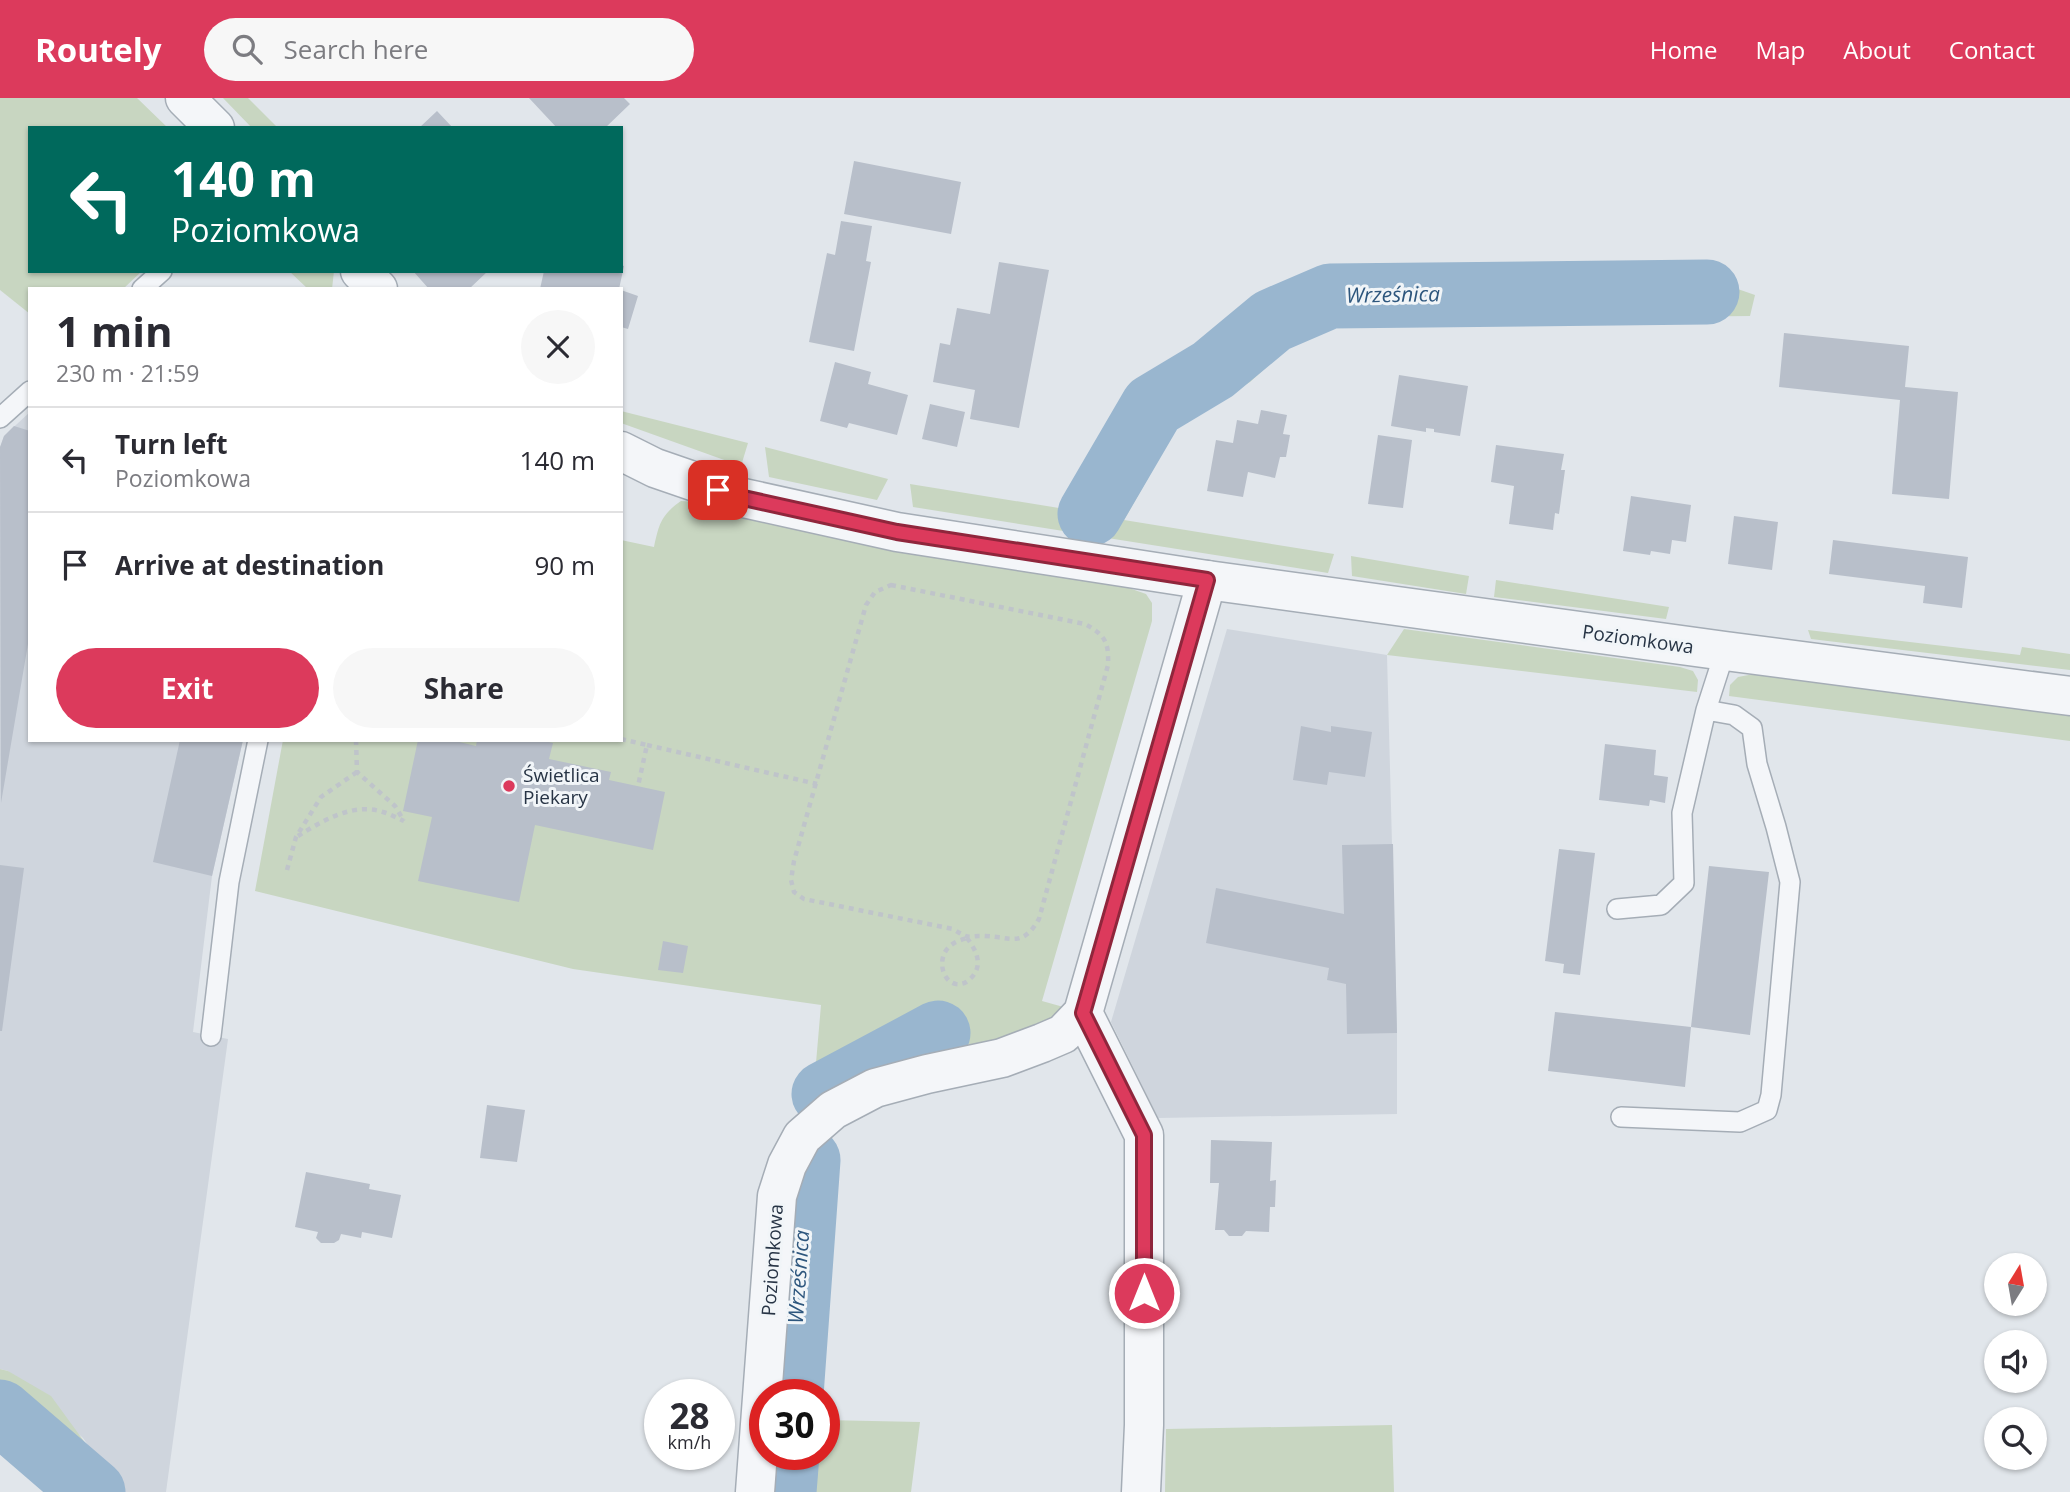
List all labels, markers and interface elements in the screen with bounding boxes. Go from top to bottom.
search box [204,18,694,81]
text: Routely [35,27,162,72]
icon: search [228,30,266,68]
text: Search here [284,31,428,67]
text: Home [1650,33,1718,66]
text: Map [1756,33,1805,66]
text: About [1843,33,1911,66]
text: Contact [1949,33,2035,66]
text: 140 m [171,145,316,211]
icon: left [56,154,147,245]
text: Poziomkowa [171,208,360,251]
water label: Wrześnica [1346,279,1440,309]
text: 1 min [56,302,173,359]
button: close [521,310,595,384]
text: 230 m · 21:59 [56,357,199,389]
text: Turn left [115,426,227,462]
icon: left [56,441,94,479]
text: 140 m [520,442,595,478]
pin [688,460,748,520]
text: Poziomkowa [115,462,251,494]
icon: arrive [699,471,737,509]
icon: arrive [56,546,94,584]
text: Arrive at destination [115,547,384,583]
text: 90 m [534,547,595,583]
street label: Poziomkowa [1581,618,1695,660]
button: Exit [56,648,319,728]
button: Share [333,648,595,728]
place label: Świetlica Piekary [523,762,600,810]
marker: Świetlica Piekary [501,778,517,794]
street label: Poziomkowa [755,1203,789,1317]
water label: Wrześnica [781,1229,815,1325]
north arrow [1984,1253,2048,1316]
map controls [1984,1253,2047,1470]
position arrow [1107,1256,1181,1330]
button: sound [1984,1330,2047,1393]
speed limit sign: 30 [749,1379,840,1470]
text: 28 [669,1392,710,1439]
button: search [1984,1407,2047,1470]
text: km/h [668,1430,711,1454]

